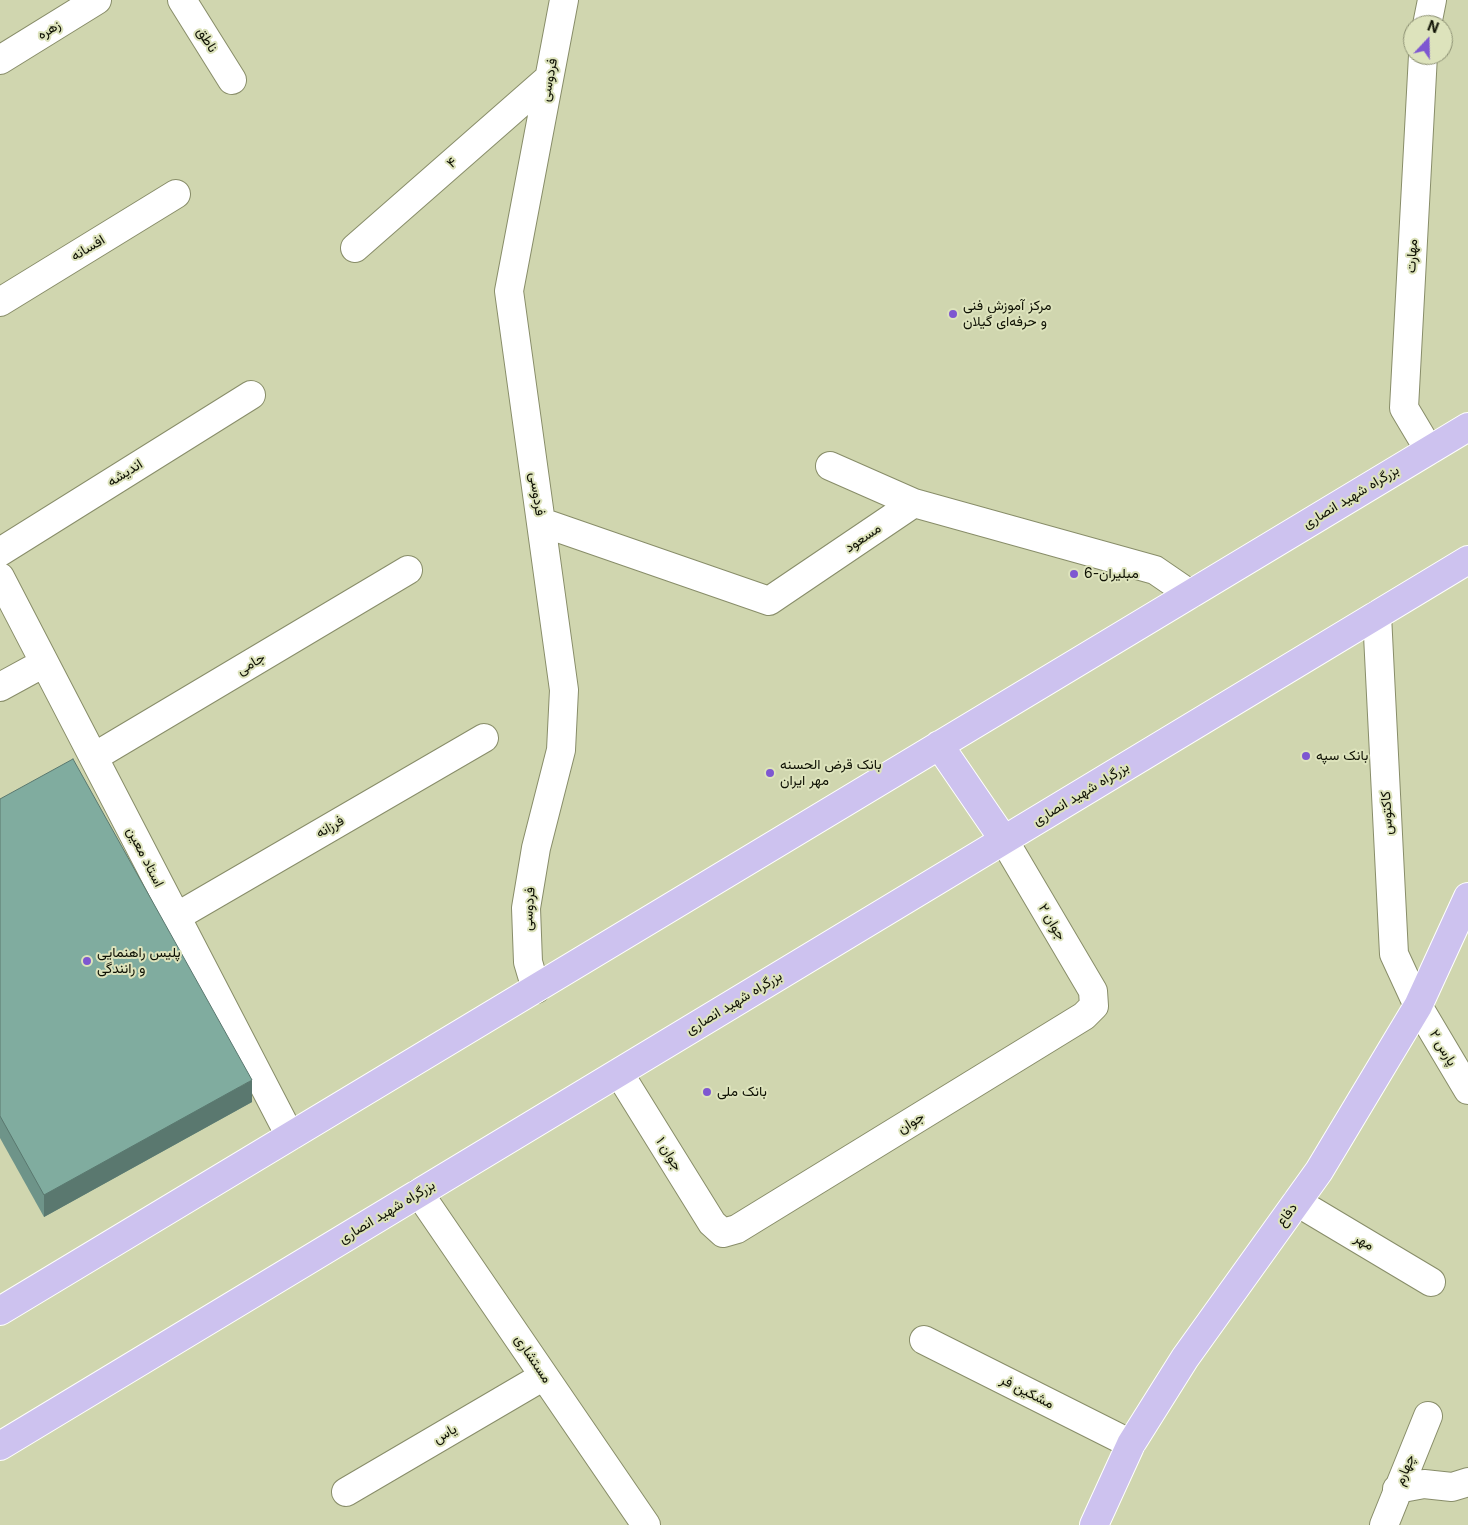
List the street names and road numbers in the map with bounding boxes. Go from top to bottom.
street label: زهره [34,17,64,43]
street label: ناطق [193,24,221,56]
street label: فردوسی [537,57,561,103]
street label: ۴ [443,154,461,172]
street label: افسانه [68,231,108,265]
street label: مهارت [1403,239,1421,273]
street label: اندیشه [104,456,146,490]
street label: بزرگراه شهید انصاری [1300,462,1402,532]
street label: فردوسی [526,471,548,517]
street label: مسعود [842,520,884,556]
street label: جامی [234,649,268,679]
street label: بزرگراه شهید انصاری [1030,759,1132,829]
street label: کاکتوس [1377,791,1397,835]
street label: فرزانه [313,812,347,842]
street label: استاد معین [123,824,167,890]
street label: فردوسی [519,887,539,931]
street label: جوان ۲ [1035,901,1069,943]
street label: بزرگراه شهید انصاری [683,968,785,1038]
street label: پارس ۲ [1426,1027,1460,1069]
street label: جوان [895,1108,927,1138]
street label: جوان ۱ [652,1134,686,1174]
street label: بزرگراه شهید انصاری [336,1177,438,1247]
street label: دفاع [1273,1200,1301,1230]
street label: مهر [1351,1230,1377,1254]
street label: مستشاری [511,1332,555,1386]
street label: مشکین فر [997,1371,1057,1413]
street label: یاس [430,1421,460,1447]
street label: چهارم [1391,1452,1419,1488]

